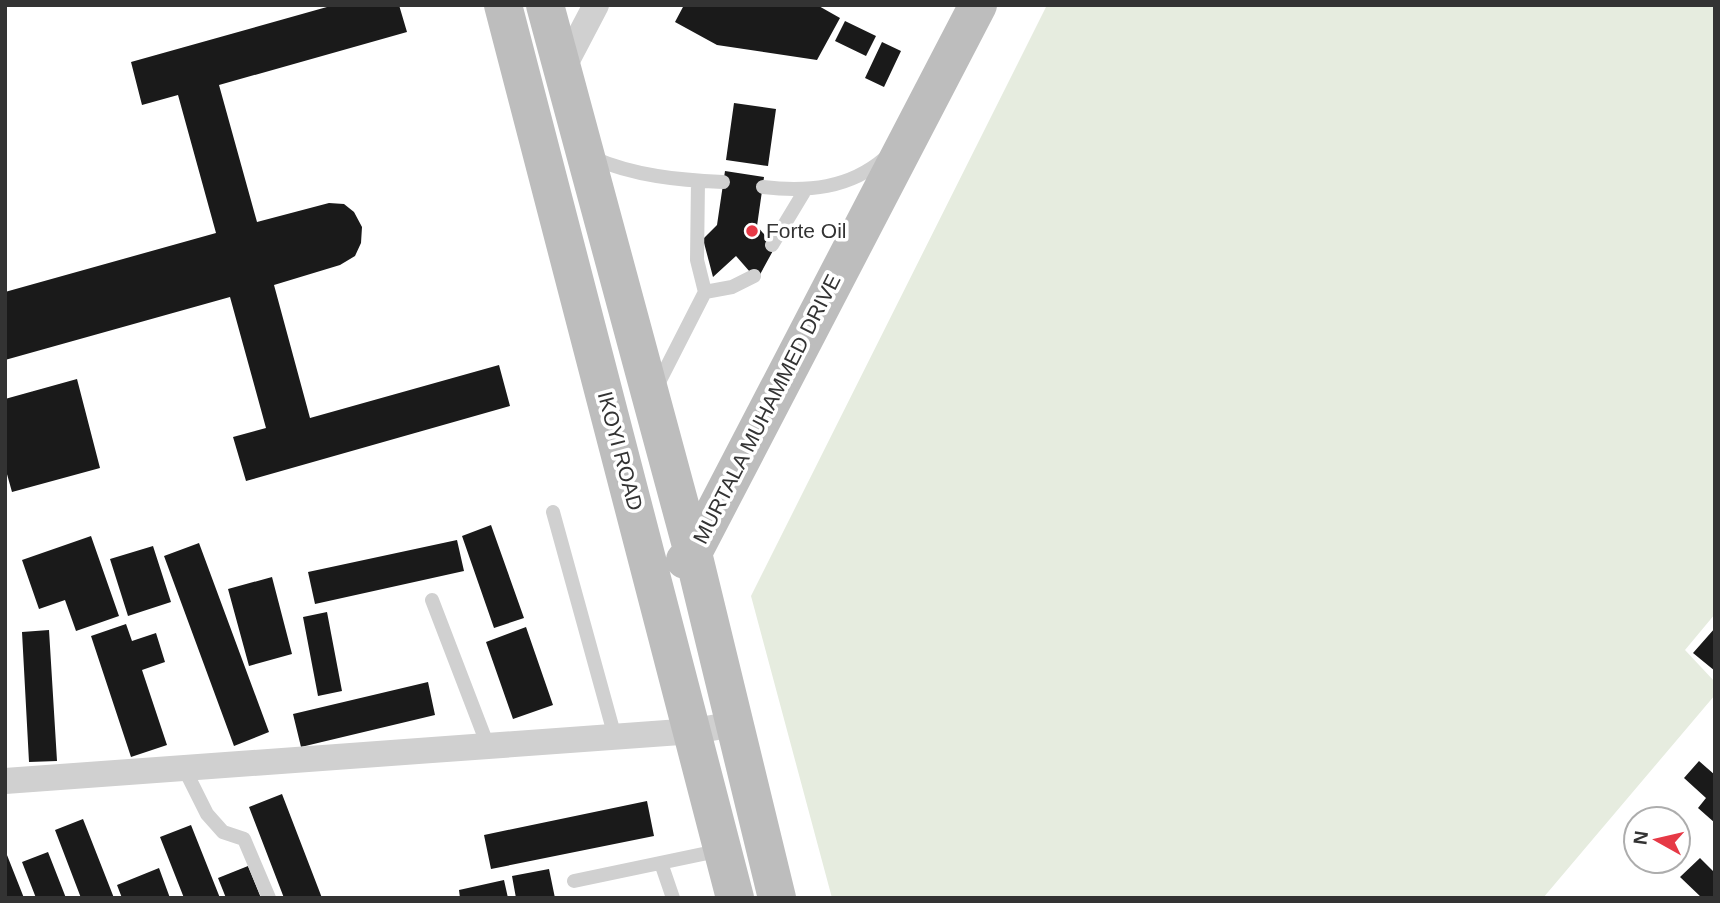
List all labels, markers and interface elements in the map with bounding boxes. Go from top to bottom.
place label: Forte Oil [766,219,847,242]
marker: Forte Oil [744,223,760,239]
street label: MURTALA MUHAMMED DRIVE [688,270,845,547]
street label: IKOYI ROAD [594,389,647,513]
north arrow [1622,805,1692,875]
text: N [1629,829,1652,846]

